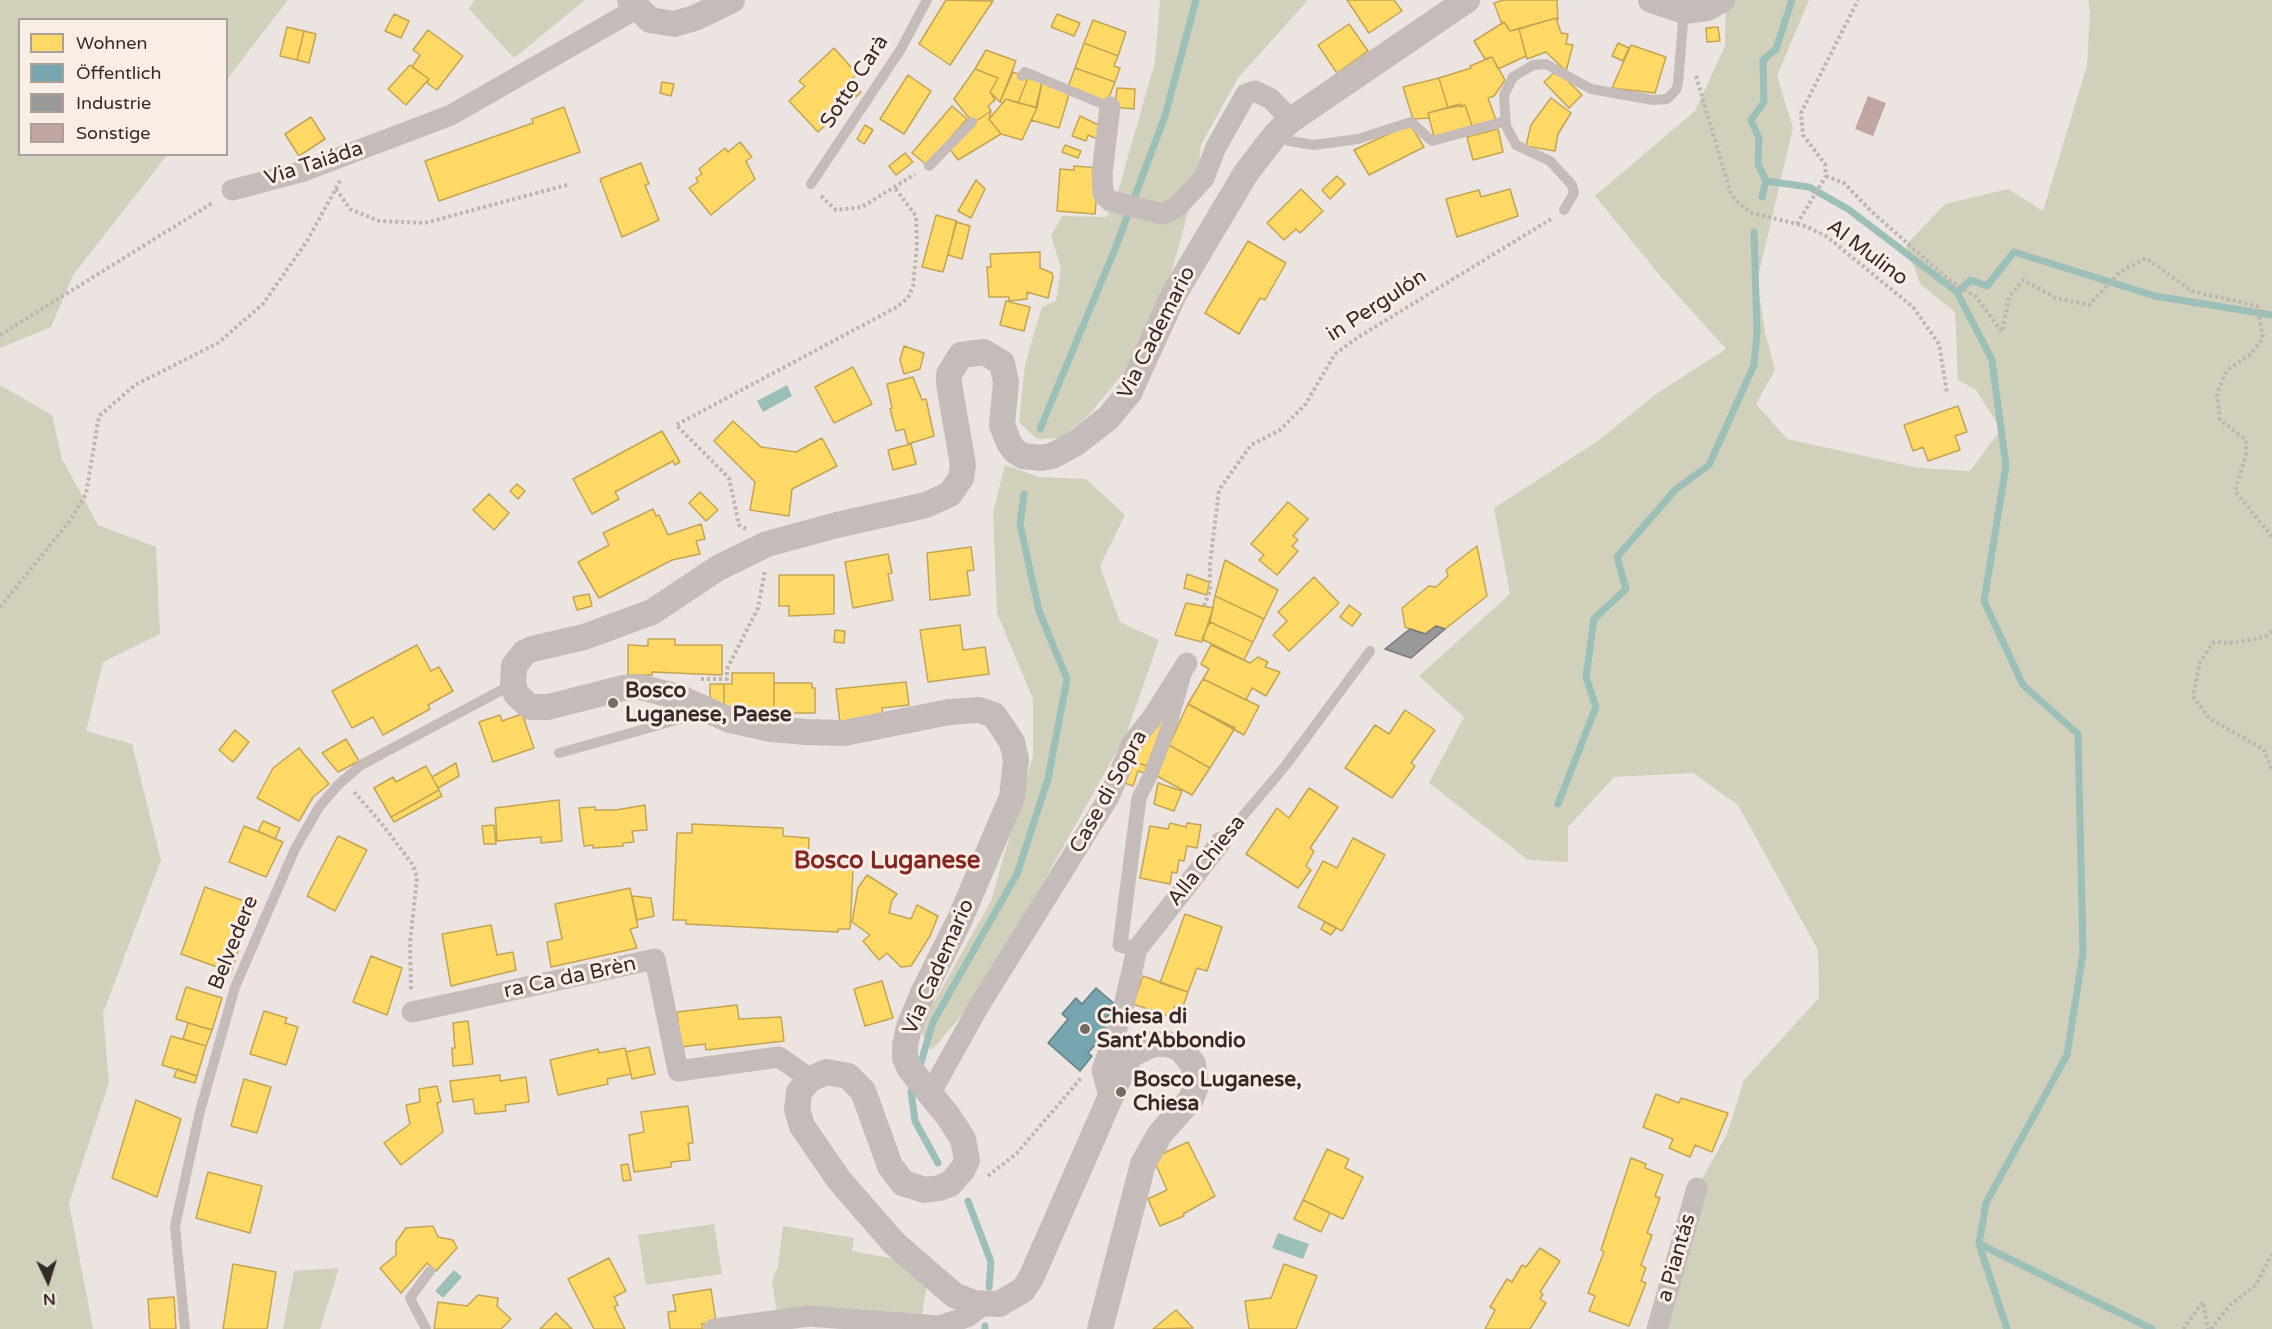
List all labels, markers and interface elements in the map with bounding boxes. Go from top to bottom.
legend [18,18,228,156]
street label: Sotto Carà [816,31,894,133]
text: Wohnen [76,32,147,54]
text: Öffentlich [76,62,161,84]
text: Industrie [76,92,151,114]
text: Sonstige [76,122,150,144]
street label: Via Taiáda [262,136,366,192]
street label: Al Mulino [1821,214,1913,292]
street label: Via Cademario [1113,262,1201,404]
street label: in Pergulón [1322,264,1432,348]
place label: Bosco Luganese, Paese [625,678,792,728]
marker: Bosco Luganese, Paese [606,696,620,710]
street label: Case di Sopra [1065,726,1153,858]
street label: Alla Chiesa [1163,810,1251,912]
district label: Bosco Luganese [794,848,980,876]
street label: Belvedere [204,892,264,994]
street label: Via Cademario [898,895,980,1039]
street label: ra Ca da Brèn [502,952,638,1004]
place label: Chiesa di Sant'Abbondio [1097,1004,1246,1054]
marker: Chiesa di Sant'Abbondio [1078,1022,1092,1036]
place label: Bosco Luganese, Chiesa [1133,1067,1302,1117]
marker: Bosco Luganese, Chiesa [1114,1085,1128,1099]
street label: a Piantás [1652,1211,1702,1305]
north arrow [18,1251,78,1311]
text: N [42,1289,56,1309]

